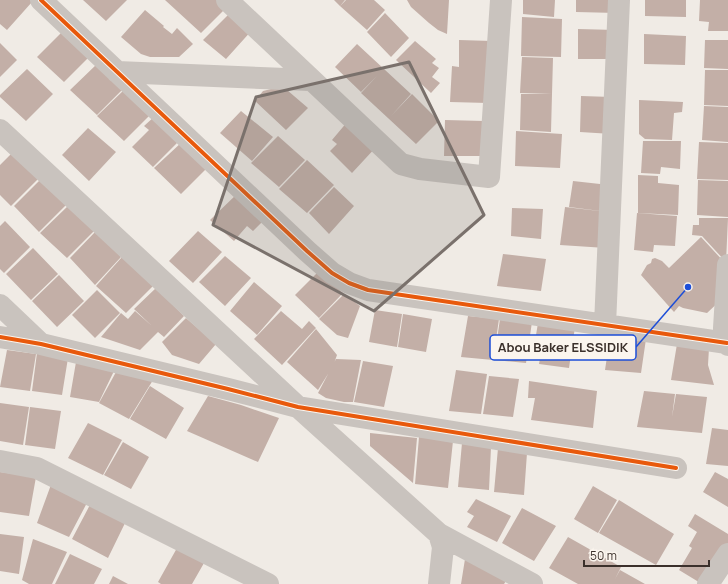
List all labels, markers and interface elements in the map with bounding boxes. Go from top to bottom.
callout: Abou Baker ELSSIDIK [490,335,636,360]
text: Abou Baker ELSSIDIK [498,338,629,356]
scale bar [584,542,709,568]
text: 50 m [590,547,617,564]

